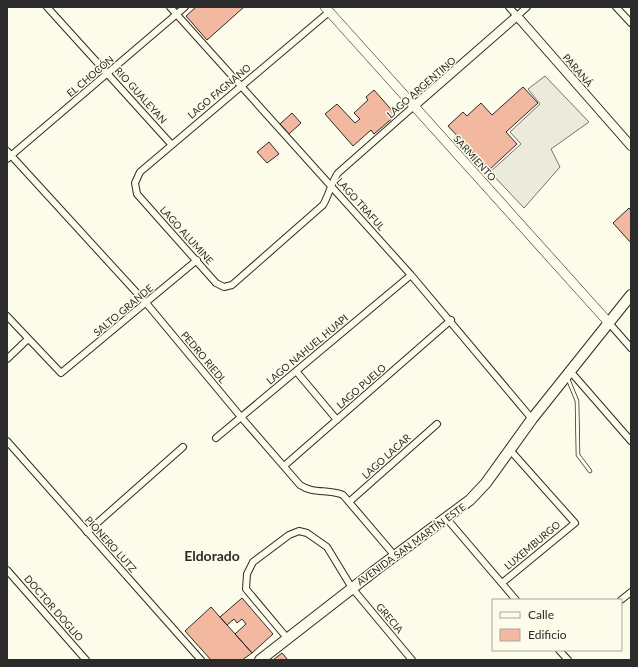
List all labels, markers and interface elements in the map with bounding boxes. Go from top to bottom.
street label: PARANÁ [560,51,596,89]
street label: EL CHOCÓN [64,53,116,99]
street label: LAGO ARGENTINO [384,54,458,120]
street label: LAGO FAGNANO [185,61,253,121]
street label: RIO GUALEYAN [113,64,169,126]
street label: SARMIENTO [451,133,499,183]
street label: LAGO TRAFUL [334,175,388,233]
street label: LAGO ALUMINE [158,204,216,267]
street label: SALTO GRANDE [91,282,155,338]
street label: LAGO NAHUEL HUAPI [264,311,350,387]
street label: PEDRO RIEDL [179,329,229,385]
street label: LAGO PUELO [334,361,388,411]
street label: LAGO LACAR [359,431,413,481]
street label: AVENIDA SAN MARTÍN ESTE [354,500,468,588]
street label: PIONERO LUTZ [83,514,139,574]
street label: LUXEMBURGO [502,518,562,572]
district label: Eldorado [184,547,240,564]
street label: DOCTOR DOGLIO [22,573,86,643]
legend [492,599,622,651]
street label: GRECIA [374,601,406,636]
text: Calle [528,607,554,622]
text: Edificio [528,627,567,642]

